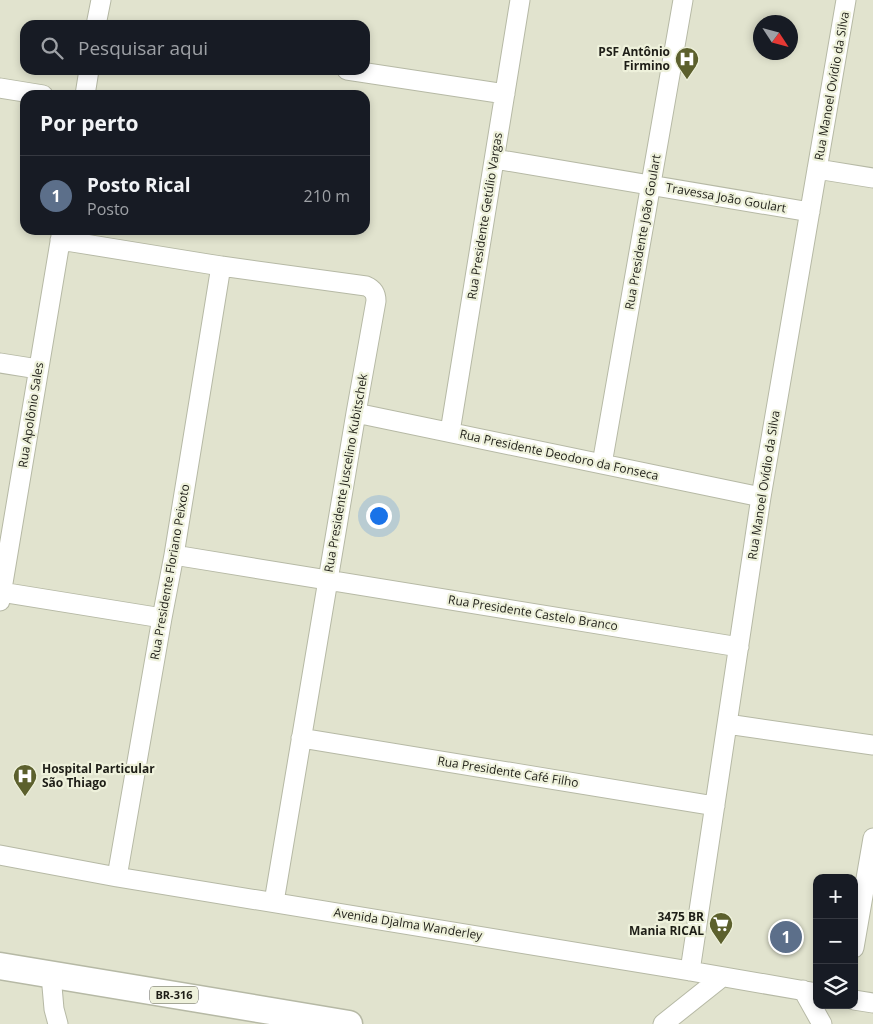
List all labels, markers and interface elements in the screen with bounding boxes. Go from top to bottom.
street label: Rua Manoel Ovídio da Silva [810,10,853,162]
north arrow [753,15,798,60]
search box [20,20,370,75]
icon: search [38,34,66,62]
text: Pesquisar aqui [78,35,208,61]
place label: PSF Antônio Firmino [598,43,670,74]
hospital icon: PSF Antônio Firmino [674,46,700,80]
text: Por perto [40,109,139,137]
street label: Rua Presidente Getúlio Vargas [463,131,506,301]
street label: Rua Presidente João Goulart [620,153,665,311]
text: Posto Rical [87,172,190,198]
street label: Travessa João Goulart [665,179,788,216]
text: 1 [51,185,61,207]
text: 210 m [304,185,350,207]
text: Posto [87,198,129,220]
street label: Rua Apolônio Sales [14,361,47,469]
street label: Rua Presidente Juscelino Kubitschek [320,372,371,574]
street label: Rua Manoel Ovídio da Silva [743,409,784,561]
street label: Rua Presidente Deodoro da Fonseca [458,425,660,484]
street label: Rua Presidente Floriano Peixoto [146,483,193,661]
your location [366,503,392,529]
street label: Rua Presidente Castelo Branco [447,591,619,634]
street label: Rua Presidente Café Filho [436,752,580,791]
place label: Hospital Particular São Thiago [42,760,155,791]
hospital icon: Hospital Particular São Thiago [12,763,38,797]
map controls [813,874,858,1009]
button: + [813,874,858,919]
street label: Avenida Djalma Wanderley [333,903,484,944]
place label: 3475 BR Mania RICAL [629,908,704,939]
supermarket icon: 3475 BR Mania RICAL [708,911,734,945]
pin: 1 [770,918,802,956]
button: − [813,919,858,964]
button: layers [813,964,858,1009]
road number: BR-316 [150,986,198,1004]

